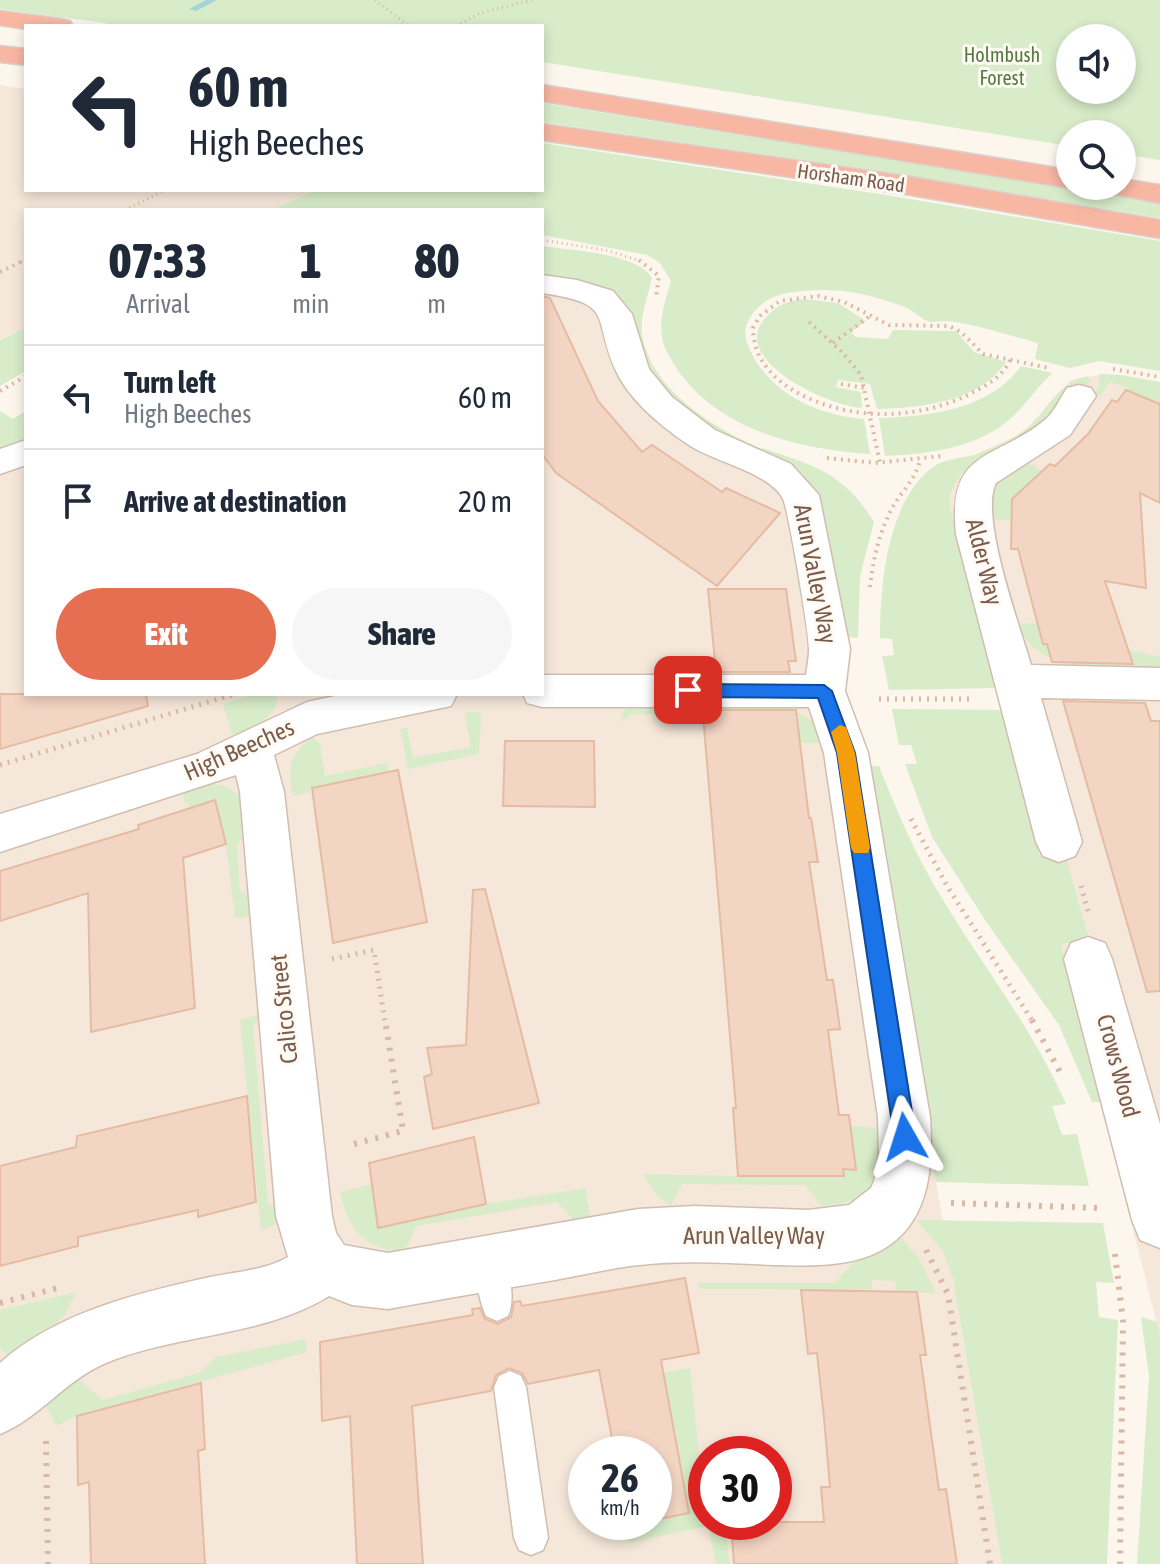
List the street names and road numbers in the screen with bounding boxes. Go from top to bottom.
street label: Horsham Road [796,159,906,196]
street label: Arun Valley Way [789,502,842,646]
street label: Alder Way [961,516,1008,608]
street label: High Beeches [180,713,298,786]
street label: Calico Street [264,953,303,1065]
street label: Crows Wood [1092,1011,1145,1120]
street label: Arun Valley Way [683,1222,825,1249]

